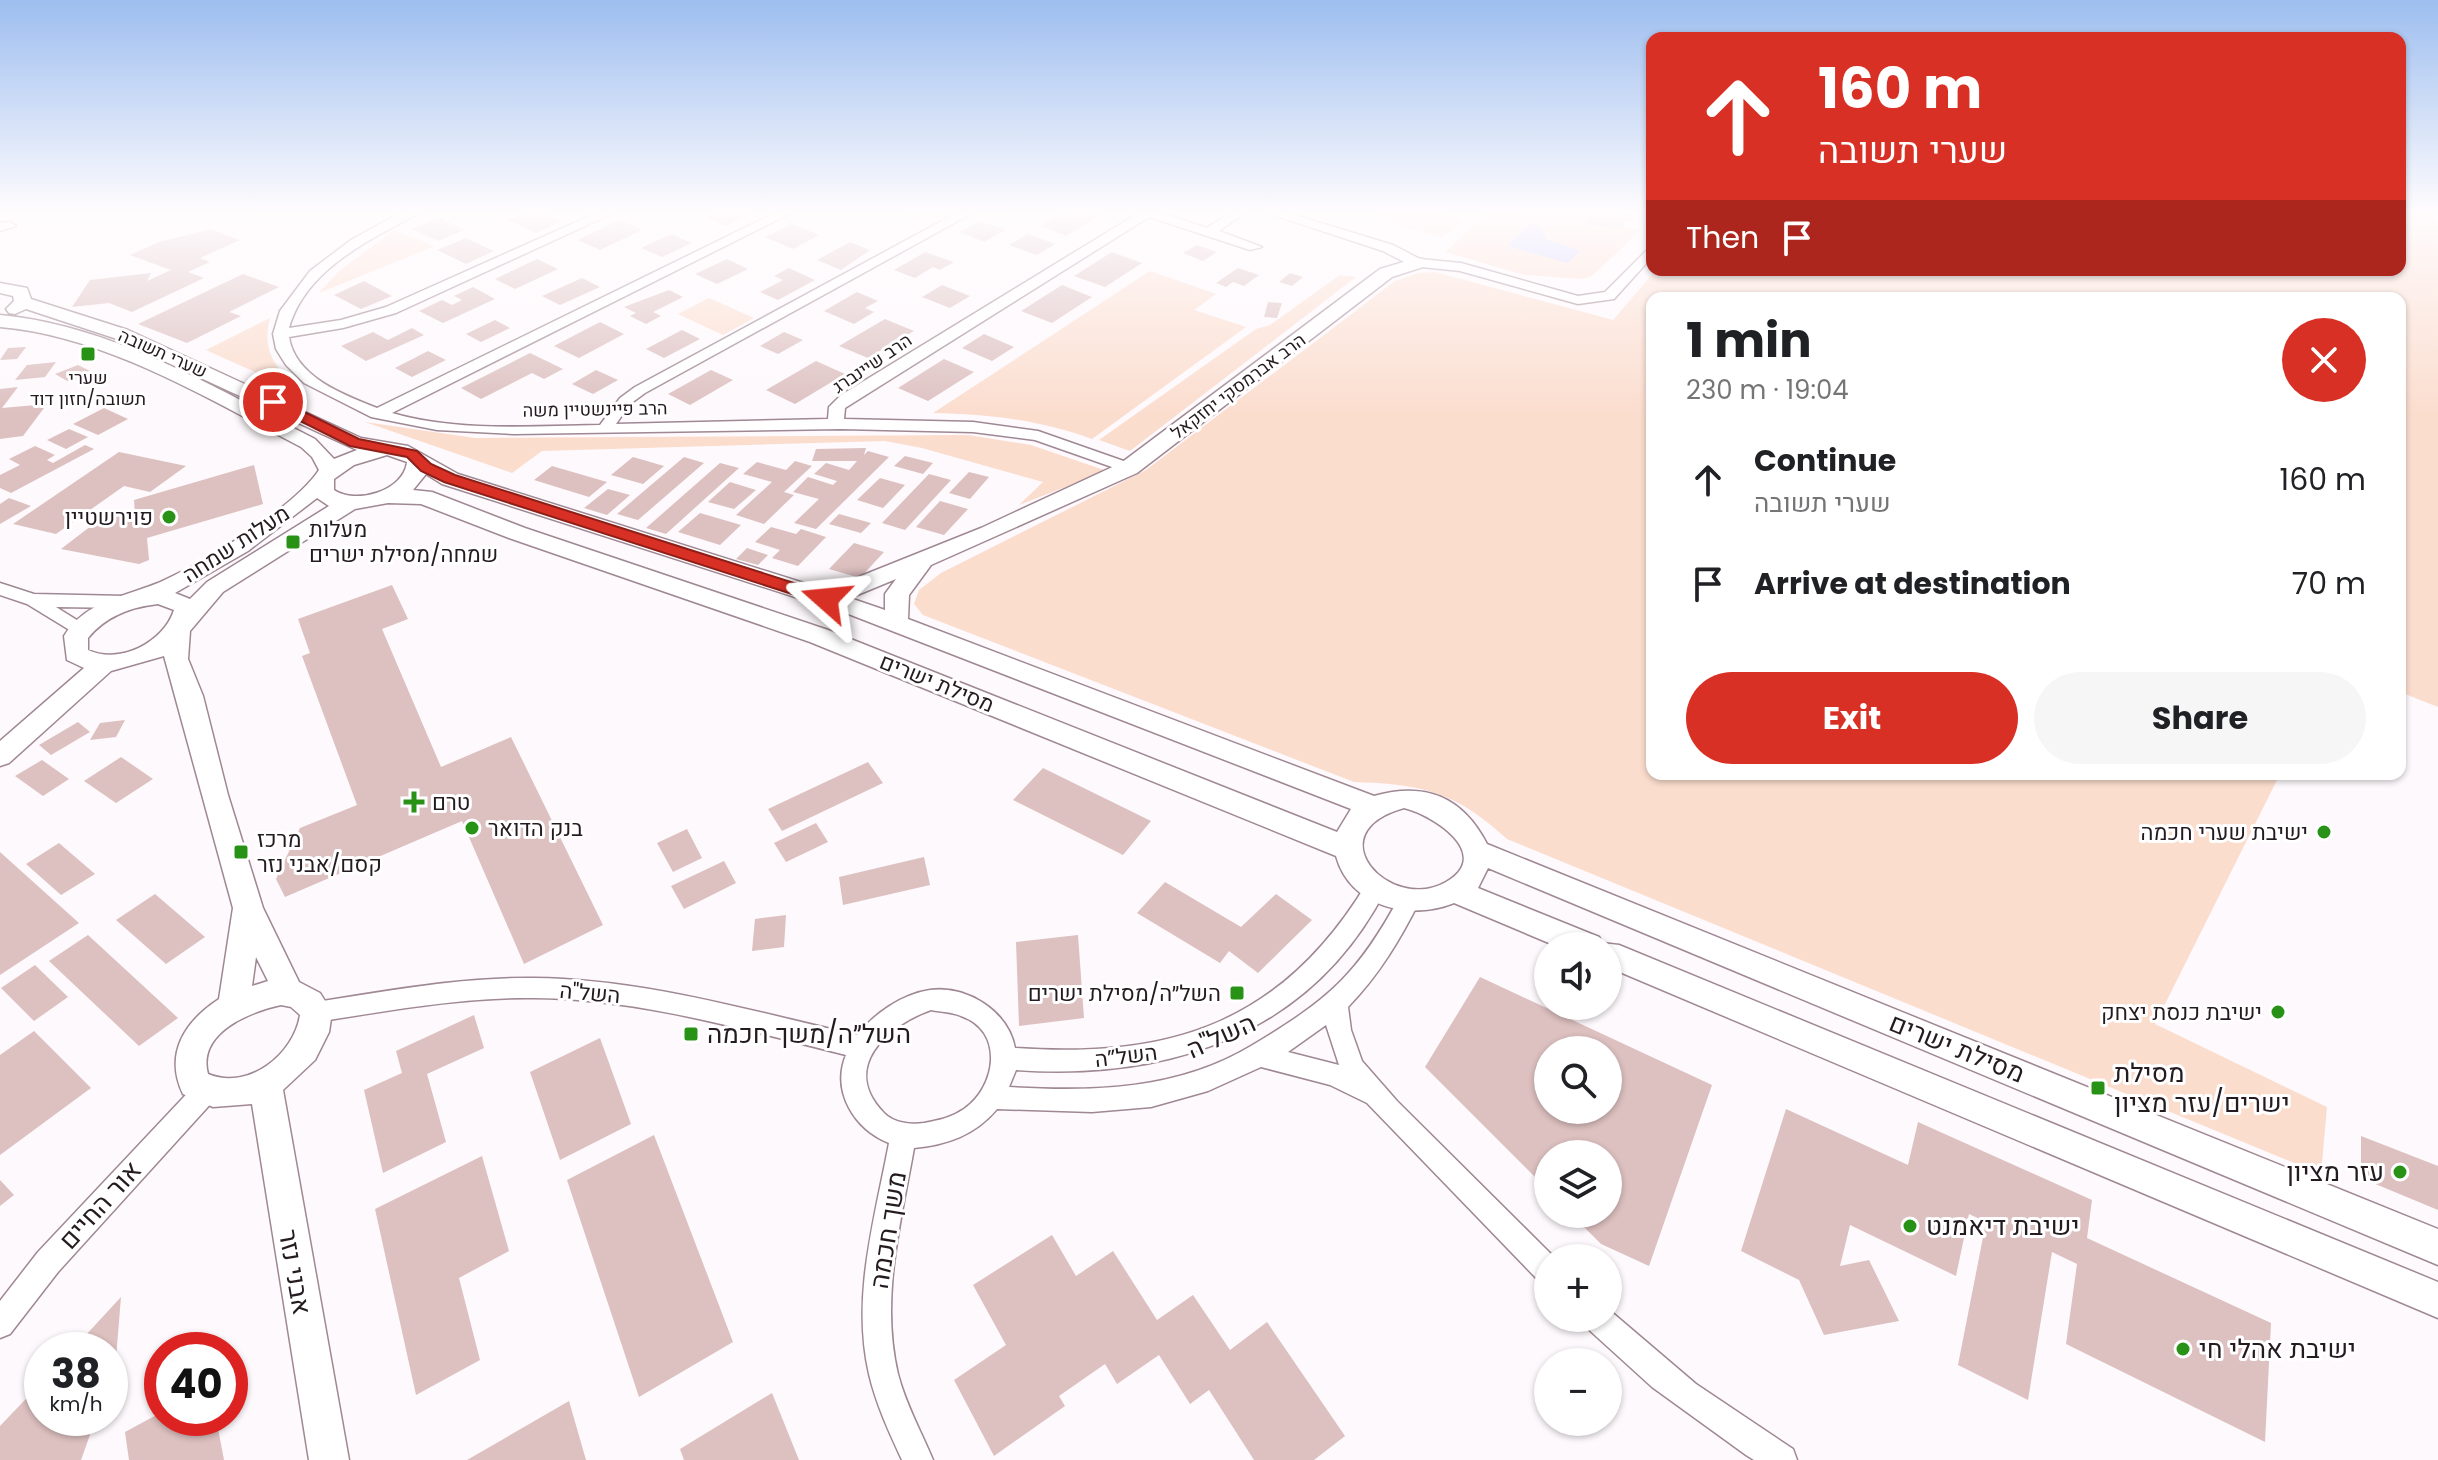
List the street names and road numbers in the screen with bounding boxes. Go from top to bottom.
street label: שערי תשובה [115,322,211,384]
street label: הרב שיינברג [827,327,917,399]
street label: הרב אברמסקי יחזקאל [1166,327,1310,445]
street label: הרב פיינשטיין משה [522,395,668,423]
street label: מעלות שמחה [176,498,296,590]
street label: מסילת ישרים [875,646,999,720]
street label: השל"ה [558,975,622,1011]
street label: השל"ה [1181,1005,1261,1067]
street label: מסילת ישרים [1884,1005,2030,1091]
street label: השל”ה [1093,1037,1159,1075]
street label: אור החיים [51,1153,149,1257]
street label: משך חכמה [861,1169,915,1291]
street label: אבני נזר [270,1227,320,1317]

